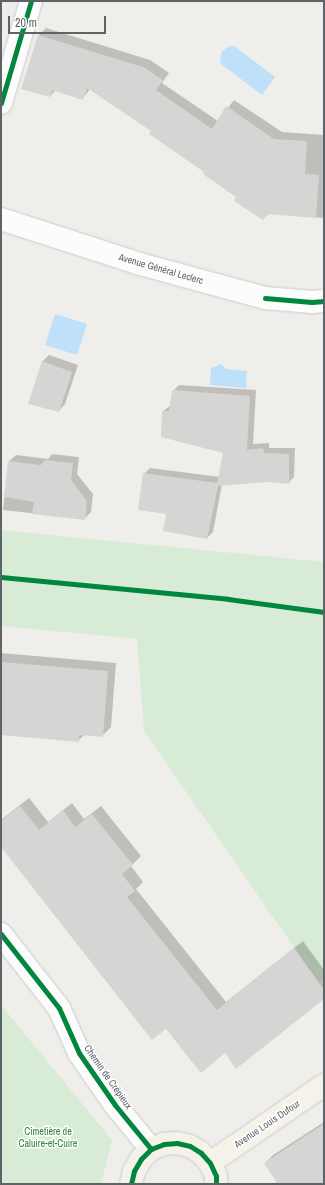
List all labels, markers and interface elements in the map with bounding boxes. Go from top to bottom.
scale bar [10,8,108,34]
text: 20 m [15,15,37,31]
street label: Avenue Général Leclerc [117,251,205,287]
street label: Chemin de Crépieux [81,1043,135,1111]
street label: Avenue Louis Dufour [232,1098,302,1150]
park label: Cimetière de Caluire-et-Cuire [19,1125,77,1148]

